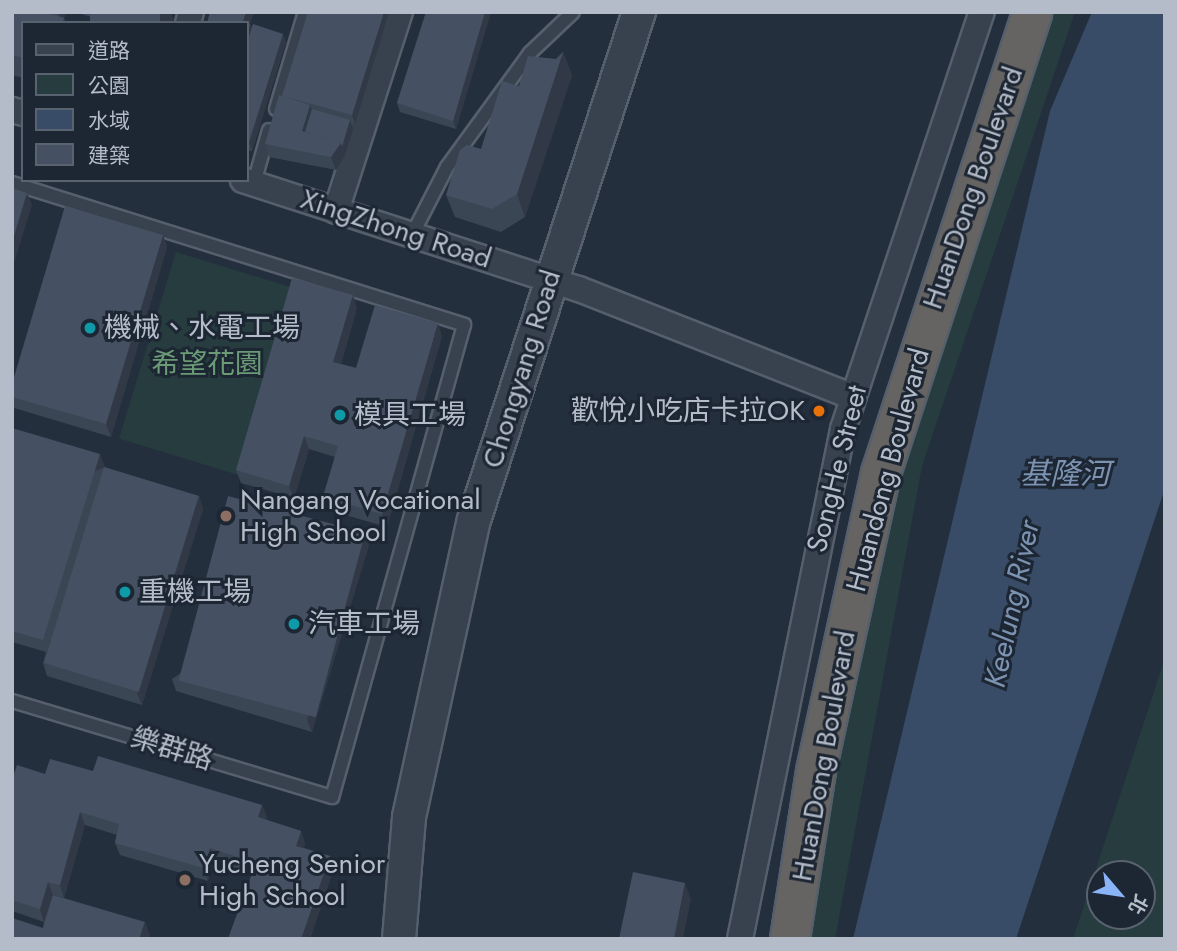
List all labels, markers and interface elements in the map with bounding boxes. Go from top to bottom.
legend [21,21,248,182]
text: 道路 [88,36,130,66]
street label: HuanDong Boulevard [916,63,1030,313]
text: 公園 [88,71,130,101]
text: 水域 [88,106,130,136]
text: 建築 [88,141,130,171]
street label: XingZhong Road [297,182,495,276]
street label: Chongyang Road [476,266,568,472]
place label: 機械、水電工場 [104,311,300,345]
marker: 機械、水電工場 [82,320,98,336]
street label: Huandong Boulevard [839,345,937,595]
park label: 希望花園 [151,347,263,381]
street label: SongHe Street [800,382,874,556]
place label: 歡悅小吃店卡拉OK [571,394,805,428]
place label: 模具工場 [354,398,466,432]
marker: 歡悅小吃店卡拉OK [811,403,827,419]
marker: 模具工場 [332,407,348,423]
water label: 基隆河 [1020,456,1110,492]
place label: Nangang Vocational High School [240,483,481,549]
marker: Nangang Vocational High School [218,508,234,524]
water label: Keelung River [977,517,1047,691]
place label: 重機工場 [139,575,251,609]
marker: 重機工場 [117,584,133,600]
place label: 汽車工場 [308,607,420,641]
marker: 汽車工場 [286,616,302,632]
street label: HuanDong Boulevard [785,628,863,884]
street label: 樂群路 [127,721,217,777]
place label: Yucheng Senior High School [199,847,385,913]
north arrow [1086,860,1156,930]
marker: Yucheng Senior High School [177,872,193,888]
text: 北 [1122,890,1154,919]

